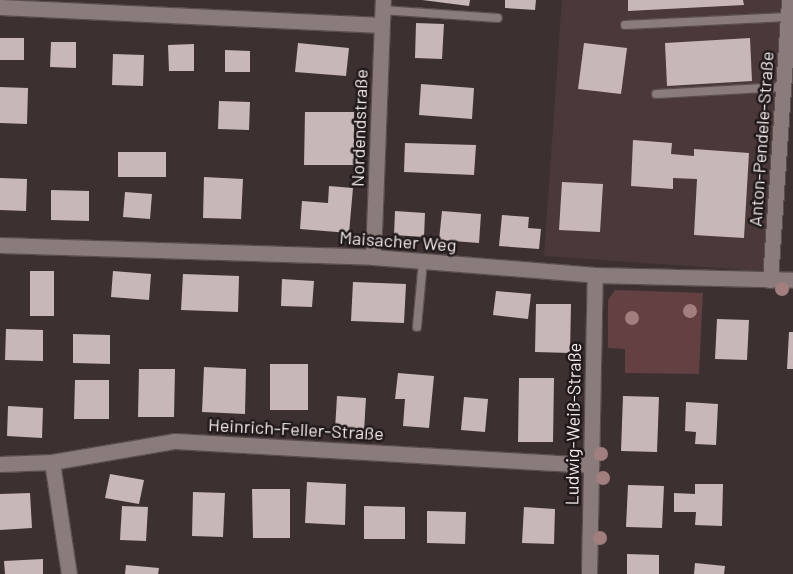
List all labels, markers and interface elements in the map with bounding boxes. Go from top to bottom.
street label: Anton-Pendele-Straße [744,51,778,227]
street label: Nordendstraße [346,69,372,187]
street label: Maisacher Weg [339,226,457,256]
street label: Ludwig-Weiß-Straße [561,343,585,505]
street label: Heinrich-Feller-Straße [208,414,384,444]

